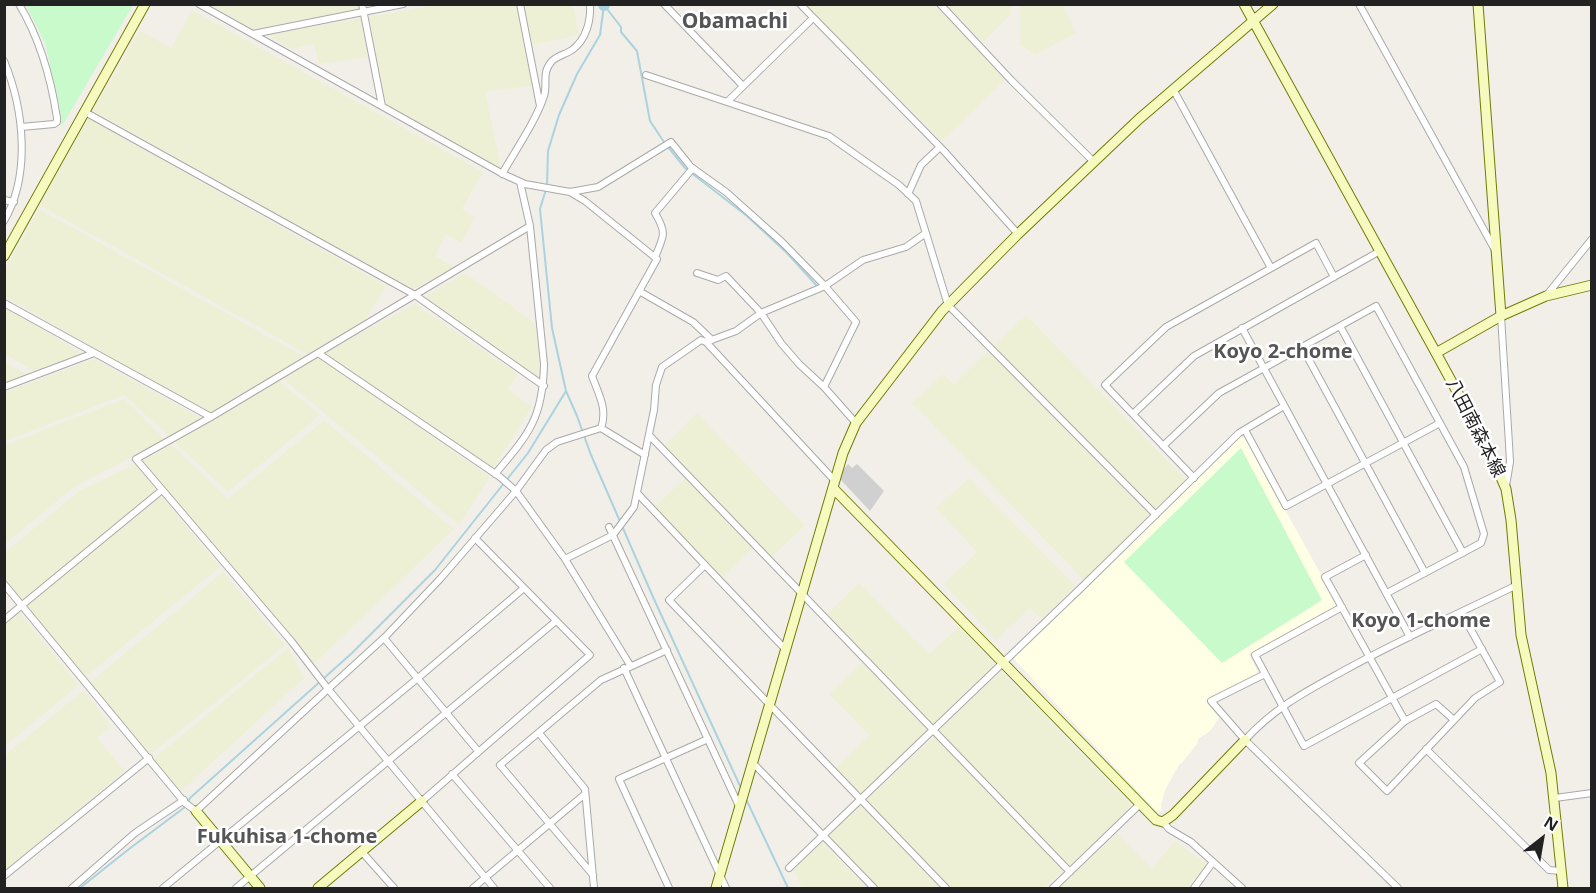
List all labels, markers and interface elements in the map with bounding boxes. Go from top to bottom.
district label: Obamachi [682,9,788,35]
district label: Koyo 2-chome [1213,340,1353,364]
street label: 八田南森本線 [1441,375,1509,481]
district label: Koyo 1-chome [1351,609,1491,633]
north arrow [1512,809,1572,869]
text: N [1540,811,1563,836]
district label: Fukuhisa 1-chome [197,825,377,849]

